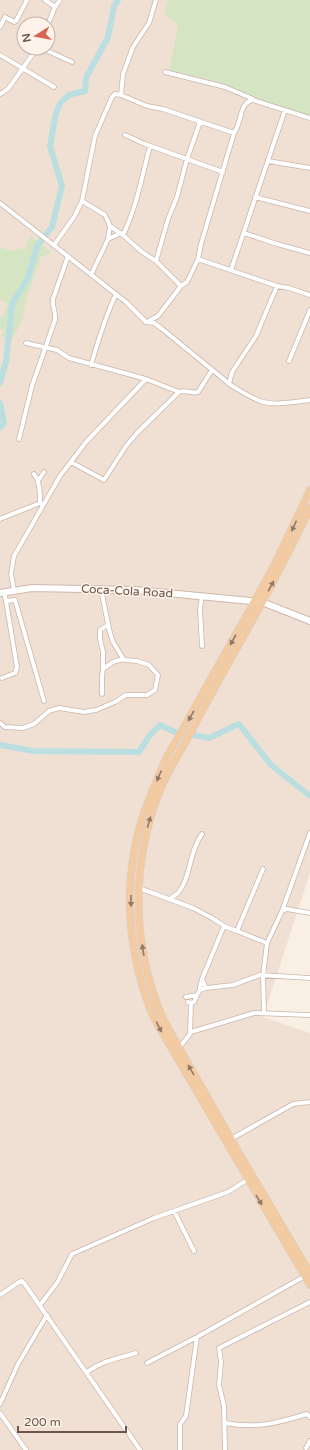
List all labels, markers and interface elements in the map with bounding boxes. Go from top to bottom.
north arrow [16,16,56,56]
text: N [19,32,34,43]
one-way arrow [291,520,297,531]
one-way arrow [267,580,274,592]
street label: Coca-Cola Road [81,582,173,600]
one-way arrow [229,635,236,646]
one-way arrow [188,710,195,721]
one-way arrow [155,770,161,782]
one-way arrow [146,816,152,828]
one-way arrow [128,895,134,908]
one-way arrow [139,944,145,957]
one-way arrow [156,1021,162,1033]
one-way arrow [188,1064,195,1076]
one-way arrow [256,1194,263,1206]
scale bar [18,1408,126,1434]
text: 200 m [24,1415,61,1429]

